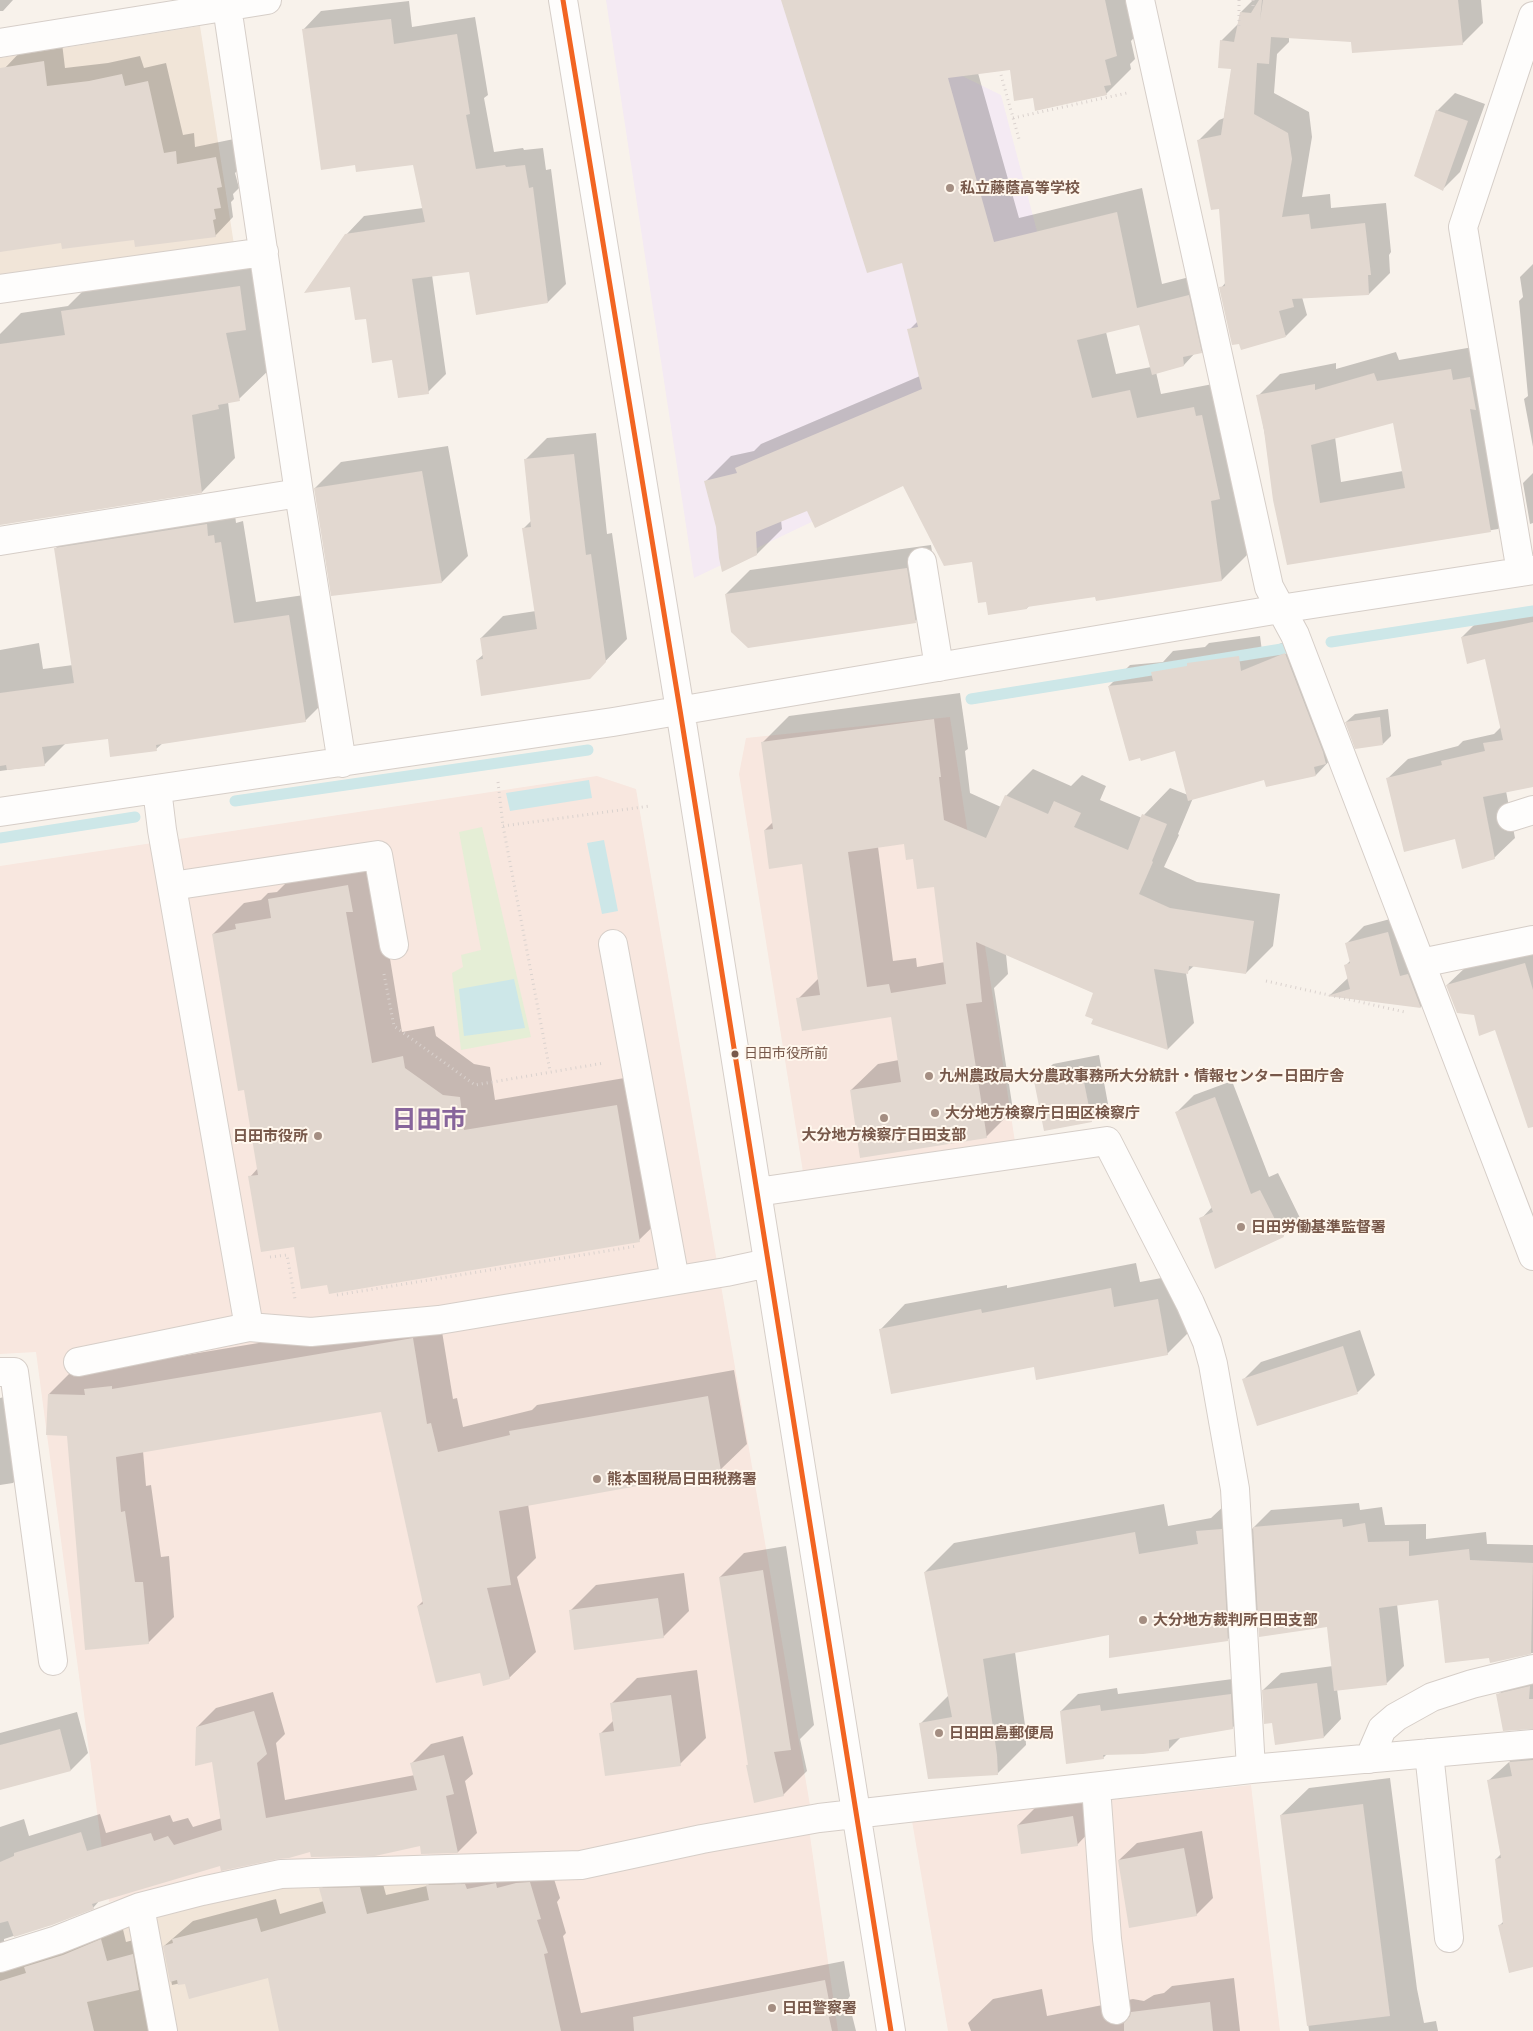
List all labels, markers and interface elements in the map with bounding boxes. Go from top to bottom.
place label: 私立藤蔭高等学校 [960,179,1080,197]
marker: 私立藤蔭高等学校 [944,182,956,194]
place label: 日田市役所前 [744,1046,828,1062]
marker: 日田市役所前 [730,1049,740,1059]
place label: 九州農政局大分農政事務所大分統計・情報センター日田庁舎 [939,1067,1344,1085]
marker: 九州農政局大分農政事務所大分統計・情報センター日田庁舎 [923,1070,935,1082]
place label: 大分地方検察庁日田区検察庁 [945,1104,1140,1122]
district label: 日田市 [392,1105,466,1135]
marker: 大分地方検察庁日田区検察庁 [929,1107,941,1119]
marker: 大分地方検察庁日田支部 [878,1112,890,1124]
place label: 大分地方検察庁日田支部 [802,1126,966,1144]
place label: 日田市役所 [233,1127,308,1145]
marker: 日田市役所 [312,1130,324,1142]
place label: 日田労働基準監督署 [1251,1218,1386,1236]
marker: 日田労働基準監督署 [1235,1221,1247,1233]
place label: 熊本国税局日田税務署 [607,1470,757,1488]
marker: 熊本国税局日田税務署 [591,1473,603,1485]
place label: 大分地方裁判所日田支部 [1153,1611,1318,1629]
marker: 大分地方裁判所日田支部 [1137,1614,1149,1626]
place label: 日田田島郵便局 [949,1724,1054,1742]
marker: 日田田島郵便局 [933,1727,945,1739]
place label: 日田警察署 [782,1999,857,2017]
marker: 日田警察署 [766,2002,778,2014]

